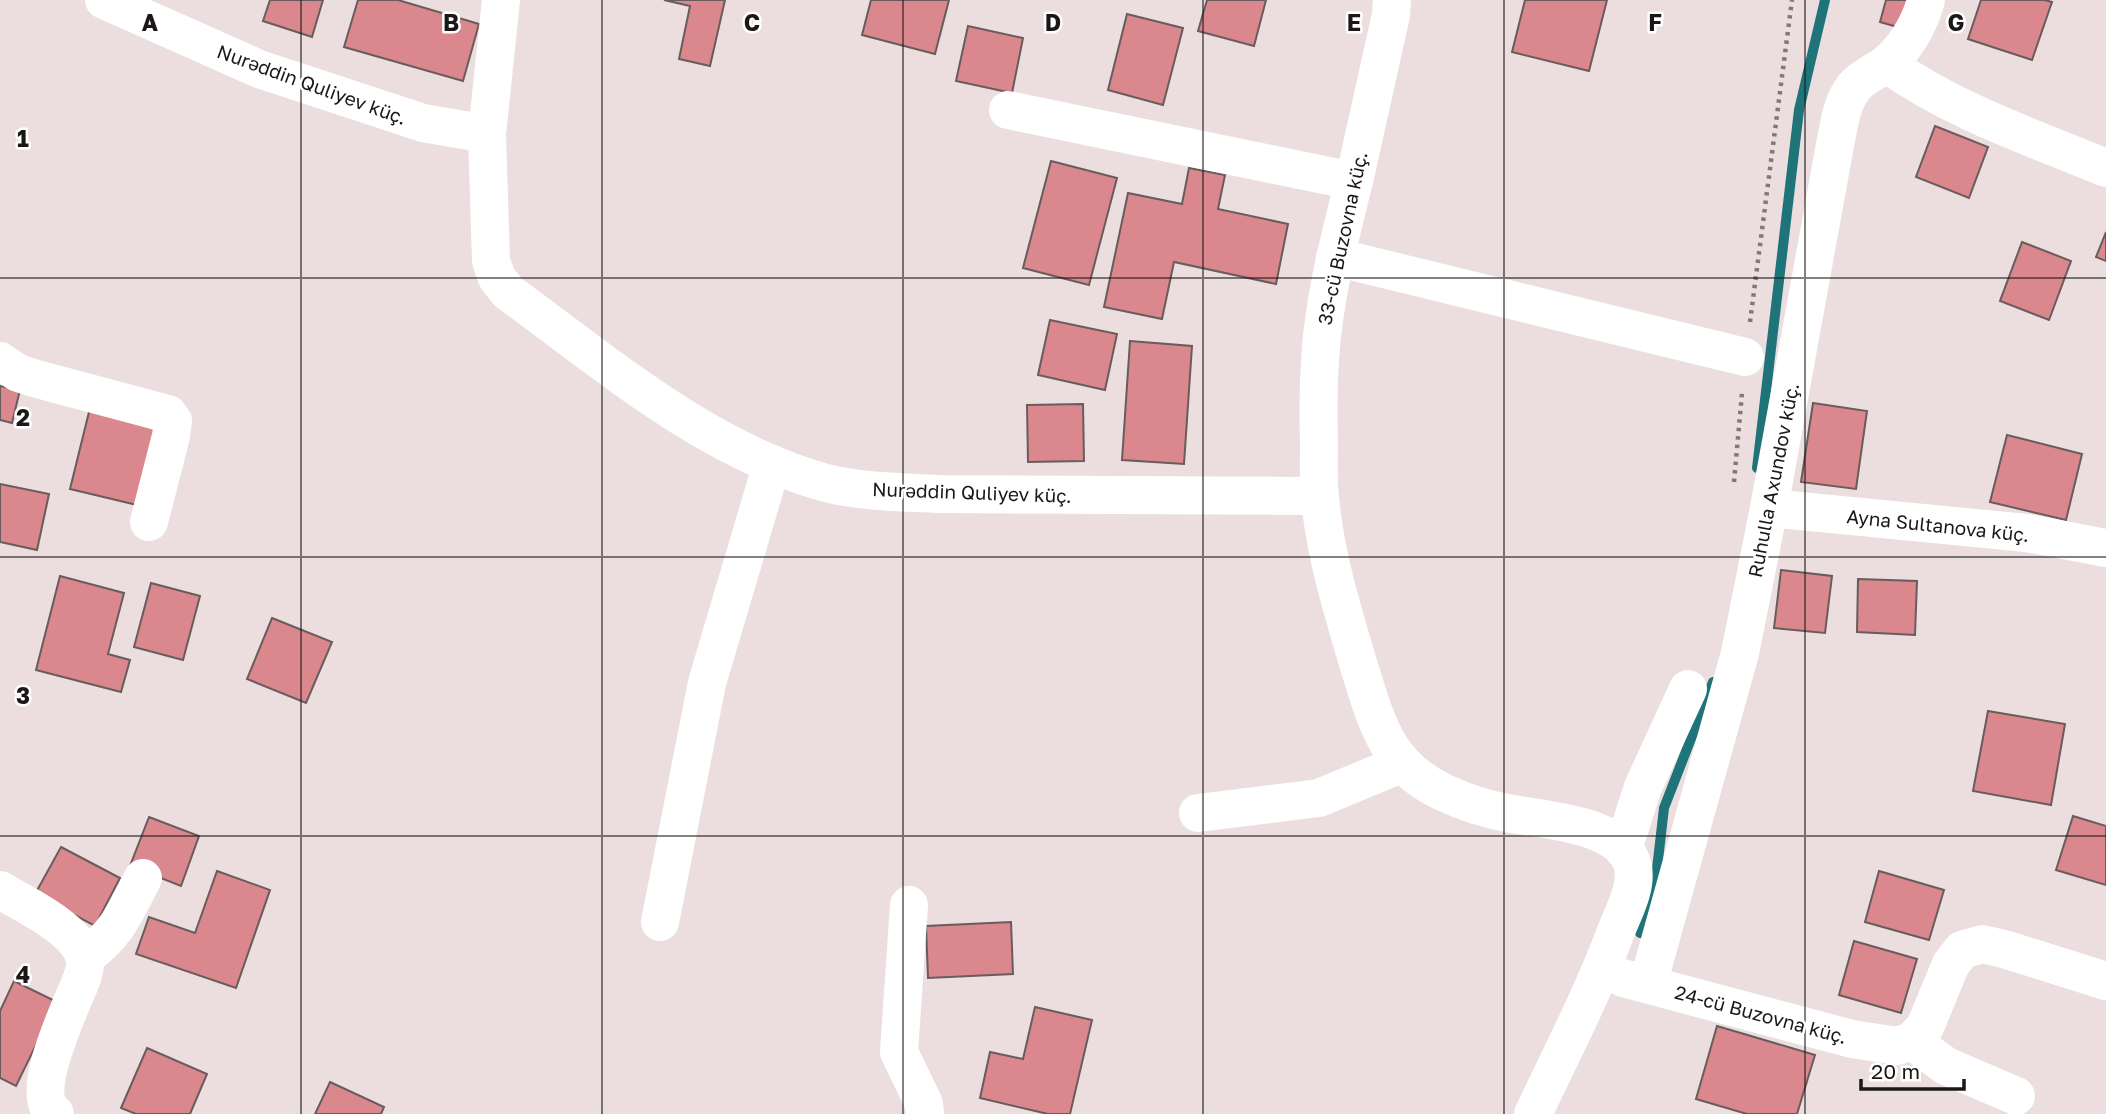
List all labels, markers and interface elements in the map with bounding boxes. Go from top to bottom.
text: A [142,8,159,36]
text: B [443,8,459,36]
text: C [744,8,760,36]
text: D [1045,8,1061,36]
text: E [1347,8,1361,36]
text: F [1648,8,1662,36]
text: G [1948,8,1964,36]
street label: Nurəddin Quliyev küç. [214,39,410,129]
text: 1 [17,124,29,152]
street label: 33-cü Buzovna küç. [1312,149,1372,327]
street label: Ruhulla Axundov küç. [1743,381,1803,579]
text: 2 [16,403,30,431]
street label: Nurəddin Quliyev küç. [872,477,1072,507]
street label: Ayna Sultanova küç. [1846,504,2030,546]
text: 3 [16,681,30,709]
text: 4 [16,960,30,988]
street label: 24-cü Buzovna küç. [1672,980,1850,1048]
scale bar [1861,1048,1964,1092]
text: 20 m [1871,1058,1920,1084]

